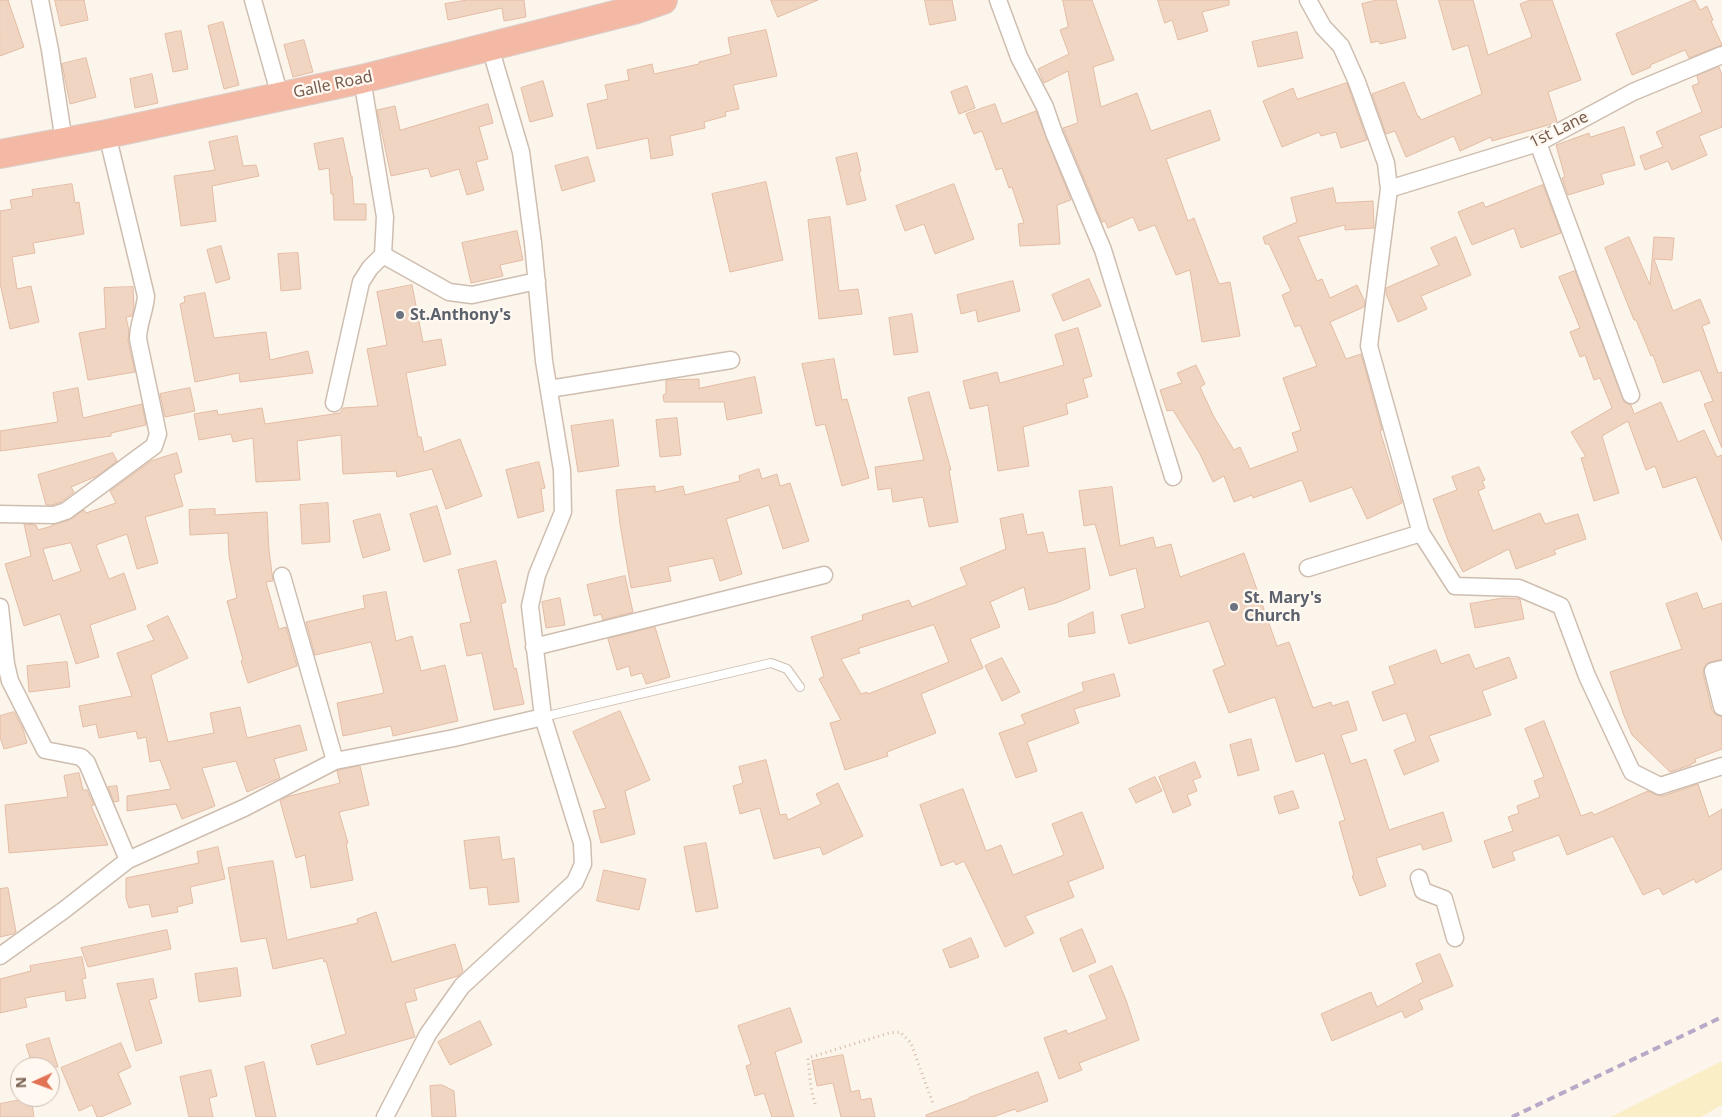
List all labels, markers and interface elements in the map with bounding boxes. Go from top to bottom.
street label: Galle Road [292,67,374,103]
street label: 1st Lane [1526,108,1592,152]
place label: St.Anthony's [410,305,511,325]
marker: St.Anthony's [394,309,406,321]
place label: St. Mary's Church [1244,588,1322,626]
marker: St. Mary's Church [1228,601,1240,613]
north arrow [10,1057,60,1107]
text: N [11,1076,30,1089]

